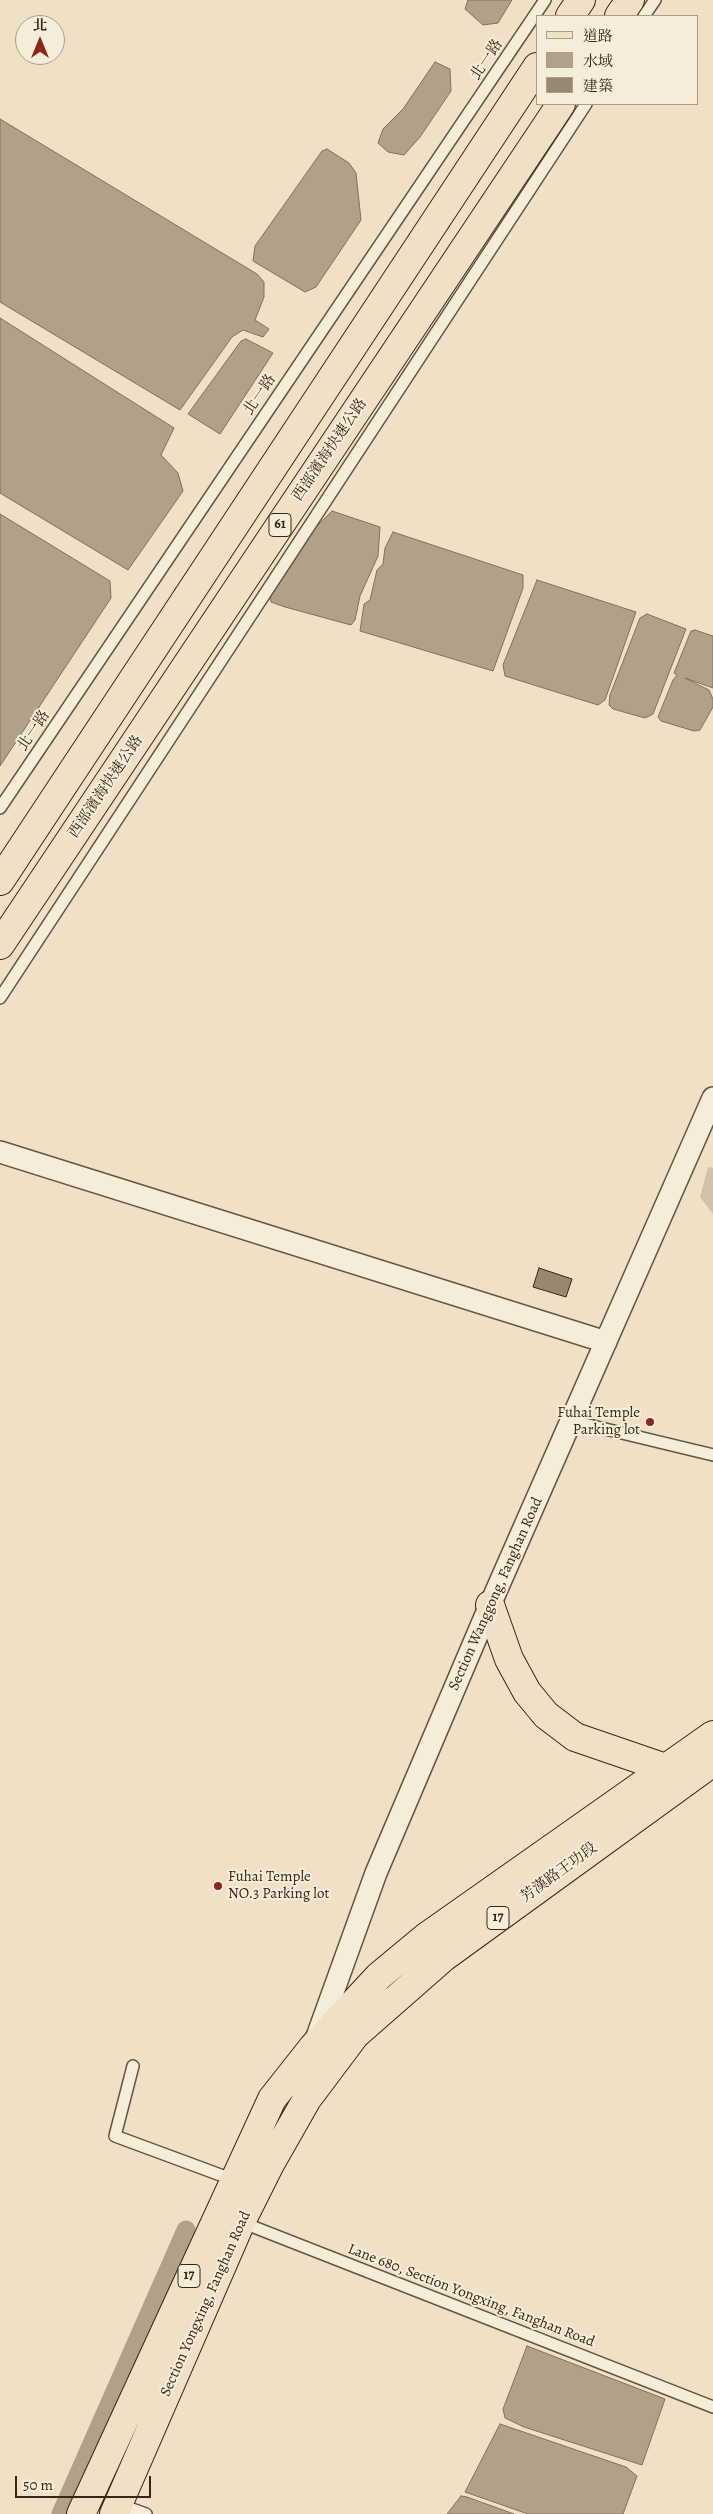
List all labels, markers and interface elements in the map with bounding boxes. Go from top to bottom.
north arrow [15,15,65,65]
legend [536,15,698,105]
text: 北 [33,16,47,35]
text: 道路 [583,26,613,46]
street label: 北一路 [467,36,507,84]
text: 水域 [583,51,613,71]
text: 建築 [583,76,613,96]
street label: 北一路 [240,371,280,419]
street label: 西部濱海快速公路 [289,395,371,505]
road number: 61 [269,514,291,536]
street label: 北一路 [14,707,54,755]
street label: 西部濱海快速公路 [65,732,147,842]
place label: Fuhai Temple Parking lot [557,1404,640,1439]
marker: Fuhai Temple Parking lot [644,1416,656,1428]
street label: Section Wanggong, Fanghan Road [445,1495,547,1693]
street label: 芳漢路王功段 [517,1839,601,1907]
place label: Fuhai Temple NO.3 Parking lot [228,1868,329,1903]
marker: Fuhai Temple NO.3 Parking lot [212,1880,224,1892]
road number: 17 [487,1906,509,1930]
street label: Section Yongxing, Fanghan Road [157,2209,255,2399]
street label: Lane 680, Section Yongxing, Fanghan Road [345,2240,597,2352]
road number: 17 [178,2264,200,2288]
scale bar [18,2466,154,2498]
text: 50 m [23,2475,53,2495]

